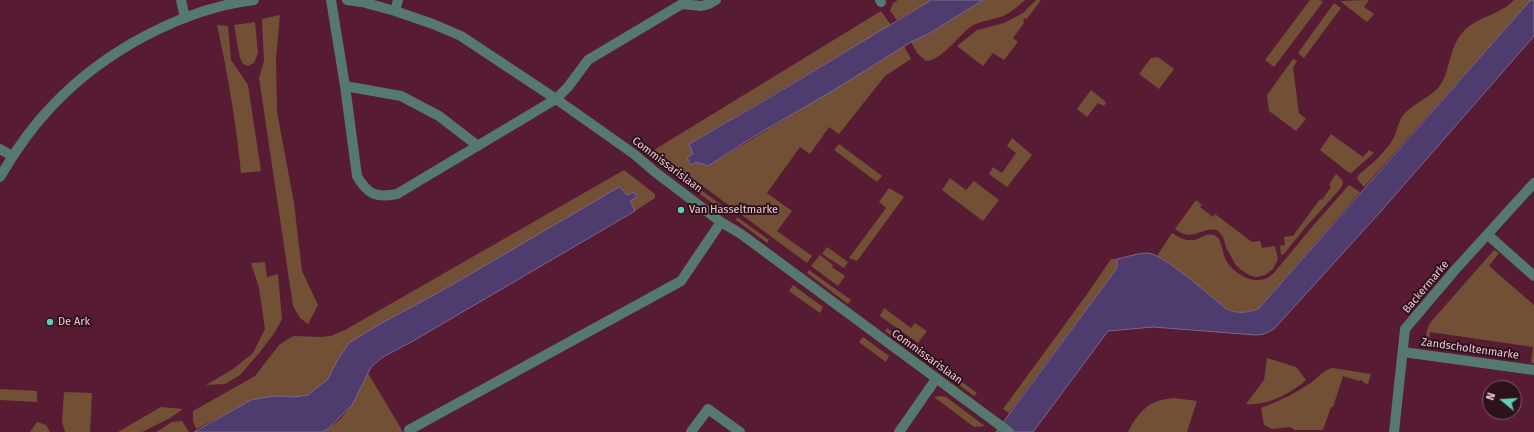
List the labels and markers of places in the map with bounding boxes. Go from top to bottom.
place label: Van Hasseltmarke [689,203,778,217]
marker: Van Hasseltmarke [676,205,686,215]
place label: De Ark [58,315,90,329]
marker: De Ark [45,317,55,327]

